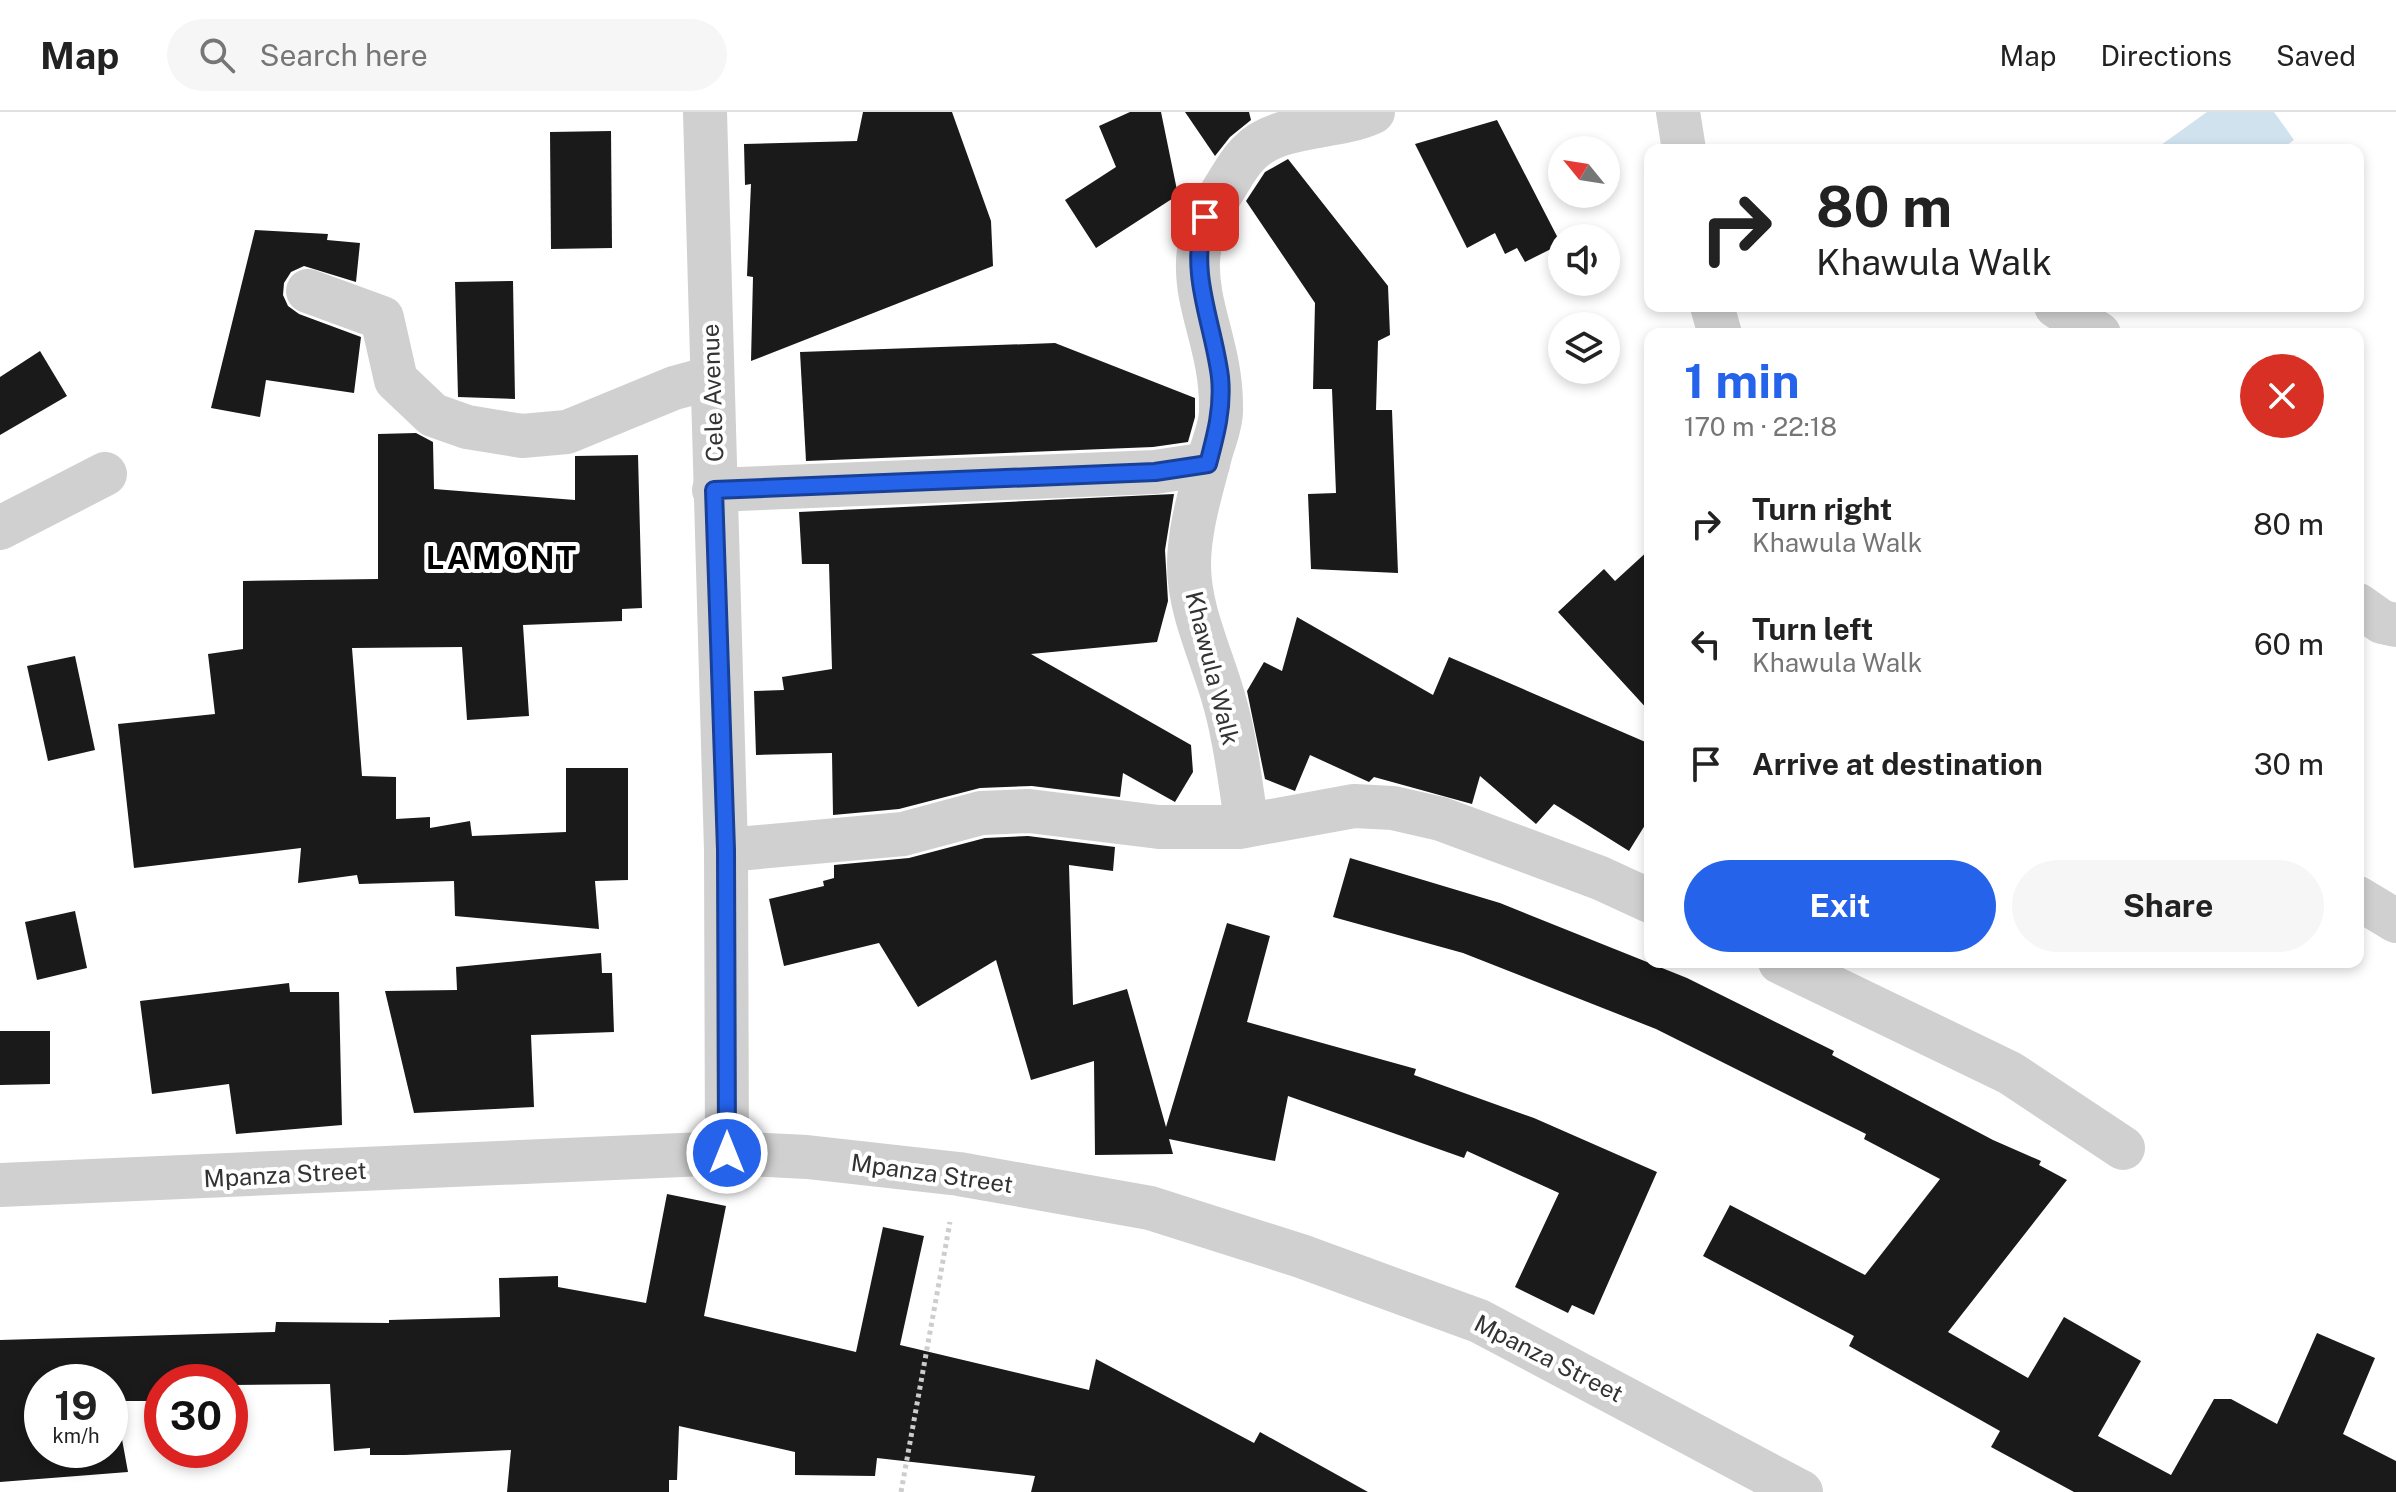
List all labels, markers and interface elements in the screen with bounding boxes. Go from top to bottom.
search box [167,19,727,91]
text: Map [40,33,119,78]
icon: search [195,33,239,77]
text: Search here [259,37,428,73]
text: Map [2000,39,2056,72]
text: Directions [2100,39,2232,72]
text: Saved [2276,39,2356,72]
north arrow [1548,136,1620,208]
map controls [1548,136,1620,384]
text: 80 m [1816,174,1952,240]
icon: right [1684,176,1788,280]
pin [1171,183,1239,251]
icon: arrive [1183,195,1227,239]
button: sound [1548,224,1620,296]
text: Khawula Walk [1816,241,2052,283]
button: layers [1548,312,1620,384]
street label: Cele Avenue [696,323,728,463]
text: 1 min [1684,352,1800,409]
button: close [2240,354,2324,438]
text: 170 m · 22:18 [1684,411,1837,442]
text: Turn right [1752,491,1892,527]
icon: right [1684,502,1728,546]
text: 80 m [2253,506,2324,542]
text: Khawula Walk [1752,527,1922,558]
district label: LAMONT [426,539,578,576]
street label: Khawula Walk [1180,588,1246,748]
text: Turn left [1752,611,1873,647]
icon: left [1684,622,1728,666]
text: 60 m [2254,626,2324,662]
text: Khawula Walk [1752,647,1922,678]
icon: arrive [1684,742,1728,786]
text: Arrive at destination [1752,746,2043,782]
text: 30 m [2254,746,2324,782]
button: Exit [1684,860,1996,952]
button: Share [2012,860,2324,952]
position arrow [685,1111,769,1195]
street label: Mpanza Street [849,1148,1015,1198]
street label: Mpanza Street [203,1156,367,1192]
street label: Mpanza Street [1470,1308,1628,1408]
speed limit sign: 30 [144,1364,248,1468]
text: 19 [54,1382,98,1429]
text: km/h [52,1424,100,1448]

